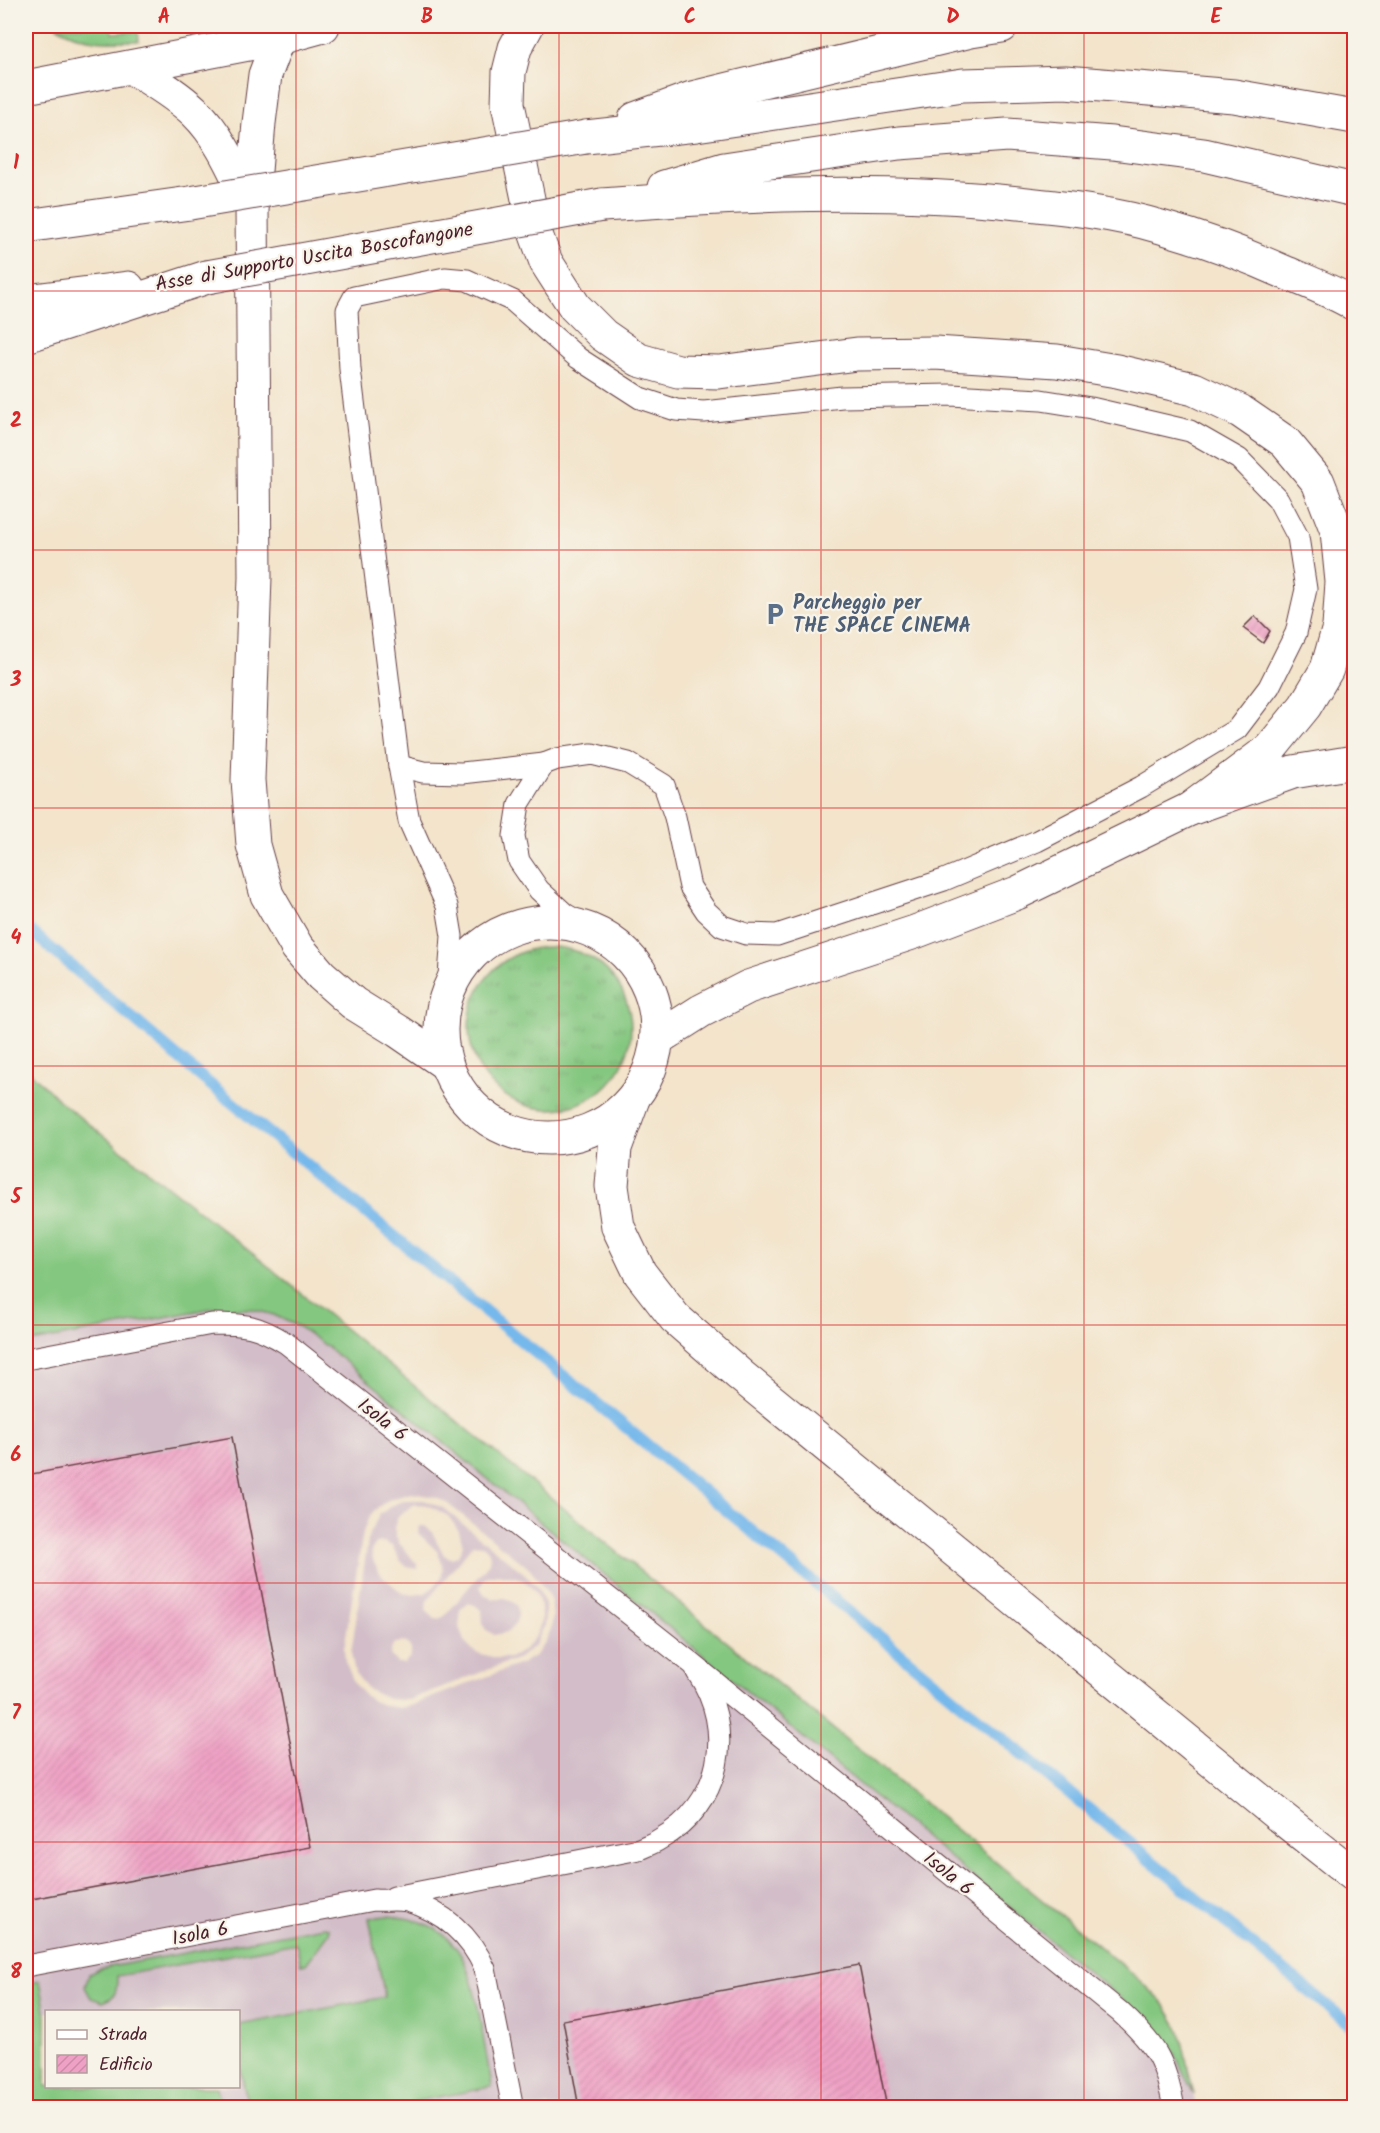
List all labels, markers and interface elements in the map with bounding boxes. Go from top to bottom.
text: A [158,2,170,34]
text: B [421,2,433,34]
text: C [684,2,696,34]
text: D [946,2,960,34]
text: E [1210,2,1222,34]
text: 1 [13,148,19,180]
street label: Asse di Supporto Uscita Boscofangone [153,214,476,302]
text: 2 [10,406,22,438]
place label: Parcheggio per THE SPACE CINEMA [793,588,971,643]
parking icon: Parcheggio per THE SPACE CINEMA [762,601,788,627]
text: 3 [10,665,22,697]
text: 4 [11,923,22,955]
text: 5 [10,1182,23,1214]
street label: Isola 6 [349,1390,414,1451]
text: 6 [11,1440,22,1472]
text: 7 [11,1698,21,1730]
street label: Isola 6 [915,1844,980,1905]
street label: Isola 6 [169,1914,232,1956]
text: 8 [10,1957,22,1989]
legend [45,2010,240,2088]
text: Strada [99,2021,147,2050]
text: Edificio [99,2051,153,2080]

